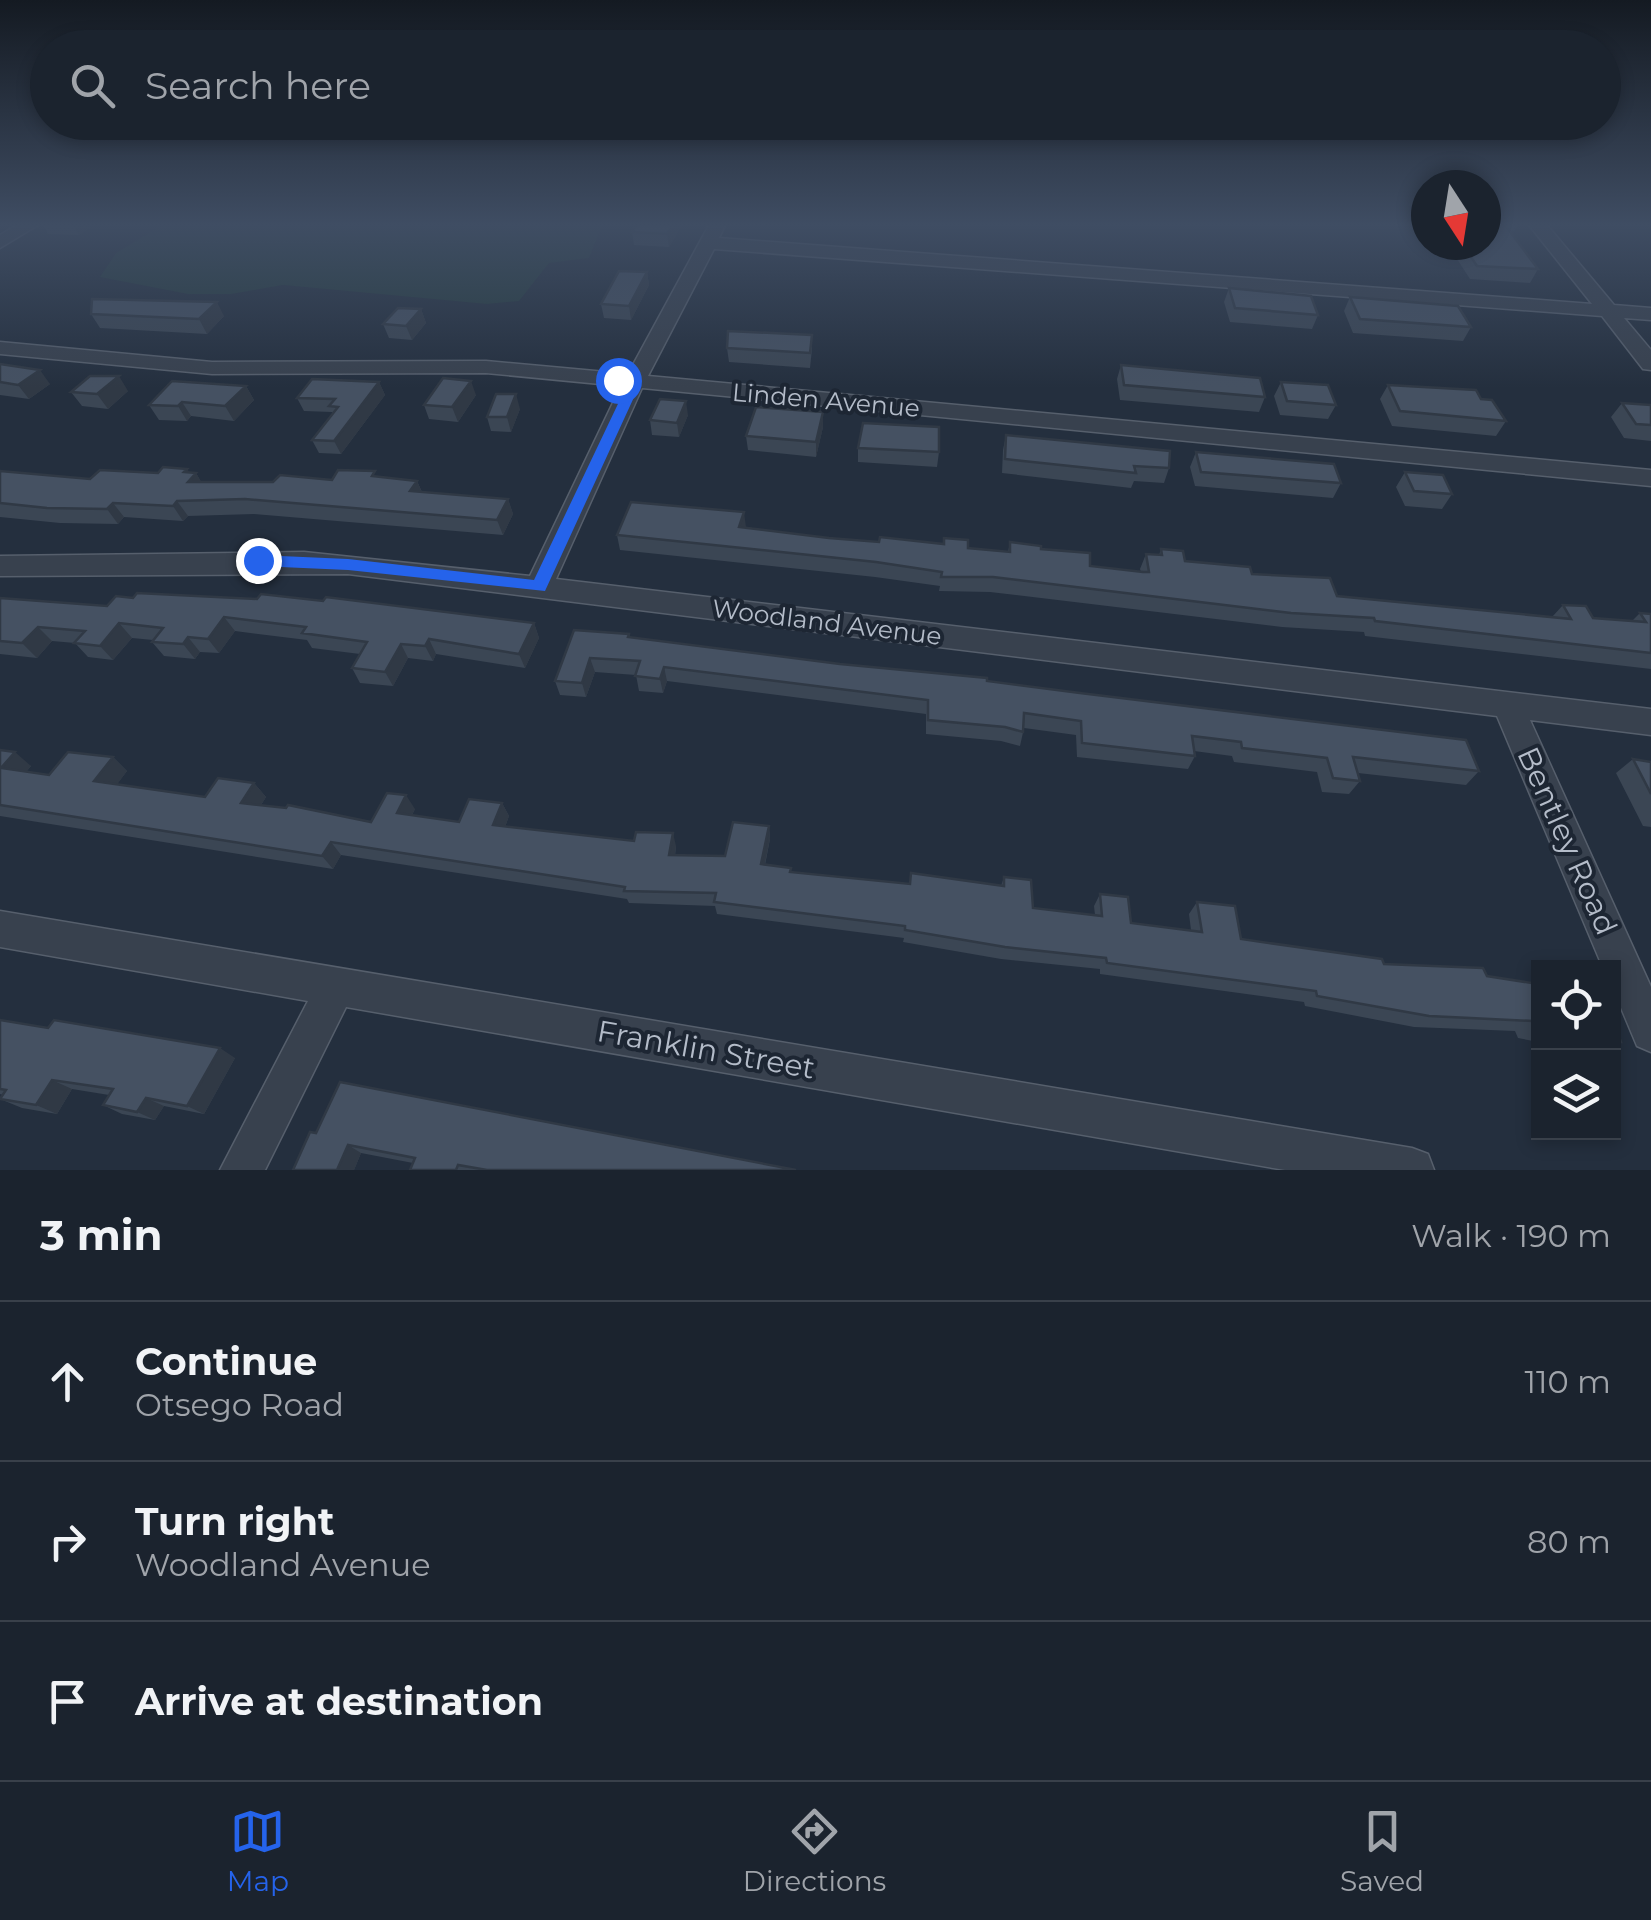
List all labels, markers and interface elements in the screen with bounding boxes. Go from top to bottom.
search box [30,30,1621,140]
icon: search [65,58,120,113]
text: Search here [145,62,371,109]
north arrow [1411,170,1501,260]
route start [596,358,642,404]
street label: Linden Avenue [731,377,921,423]
route end [236,538,282,584]
street label: Woodland Avenue [711,593,943,651]
street label: Bentley Road [1510,741,1625,940]
map controls [1531,960,1621,1140]
button: locate [1531,960,1621,1050]
street label: Franklin Street [594,1012,818,1087]
button: layers [1531,1050,1621,1140]
text: 3 min [40,1209,162,1261]
text: Walk · 190 m [1411,1216,1611,1255]
text: Continue [135,1338,317,1385]
icon: ahead [40,1354,95,1409]
text: 110 m [1524,1362,1611,1401]
text: Otsego Road [135,1385,344,1424]
text: Turn right [135,1498,334,1545]
icon: right [40,1514,95,1569]
text: 80 m [1527,1522,1611,1561]
text: Woodland Avenue [135,1545,431,1584]
icon: arrive [40,1674,95,1729]
text: Arrive at destination [135,1678,543,1725]
tab: Map [227,1804,289,1898]
tab: Directions [743,1804,886,1898]
tab: Saved [1340,1804,1424,1898]

